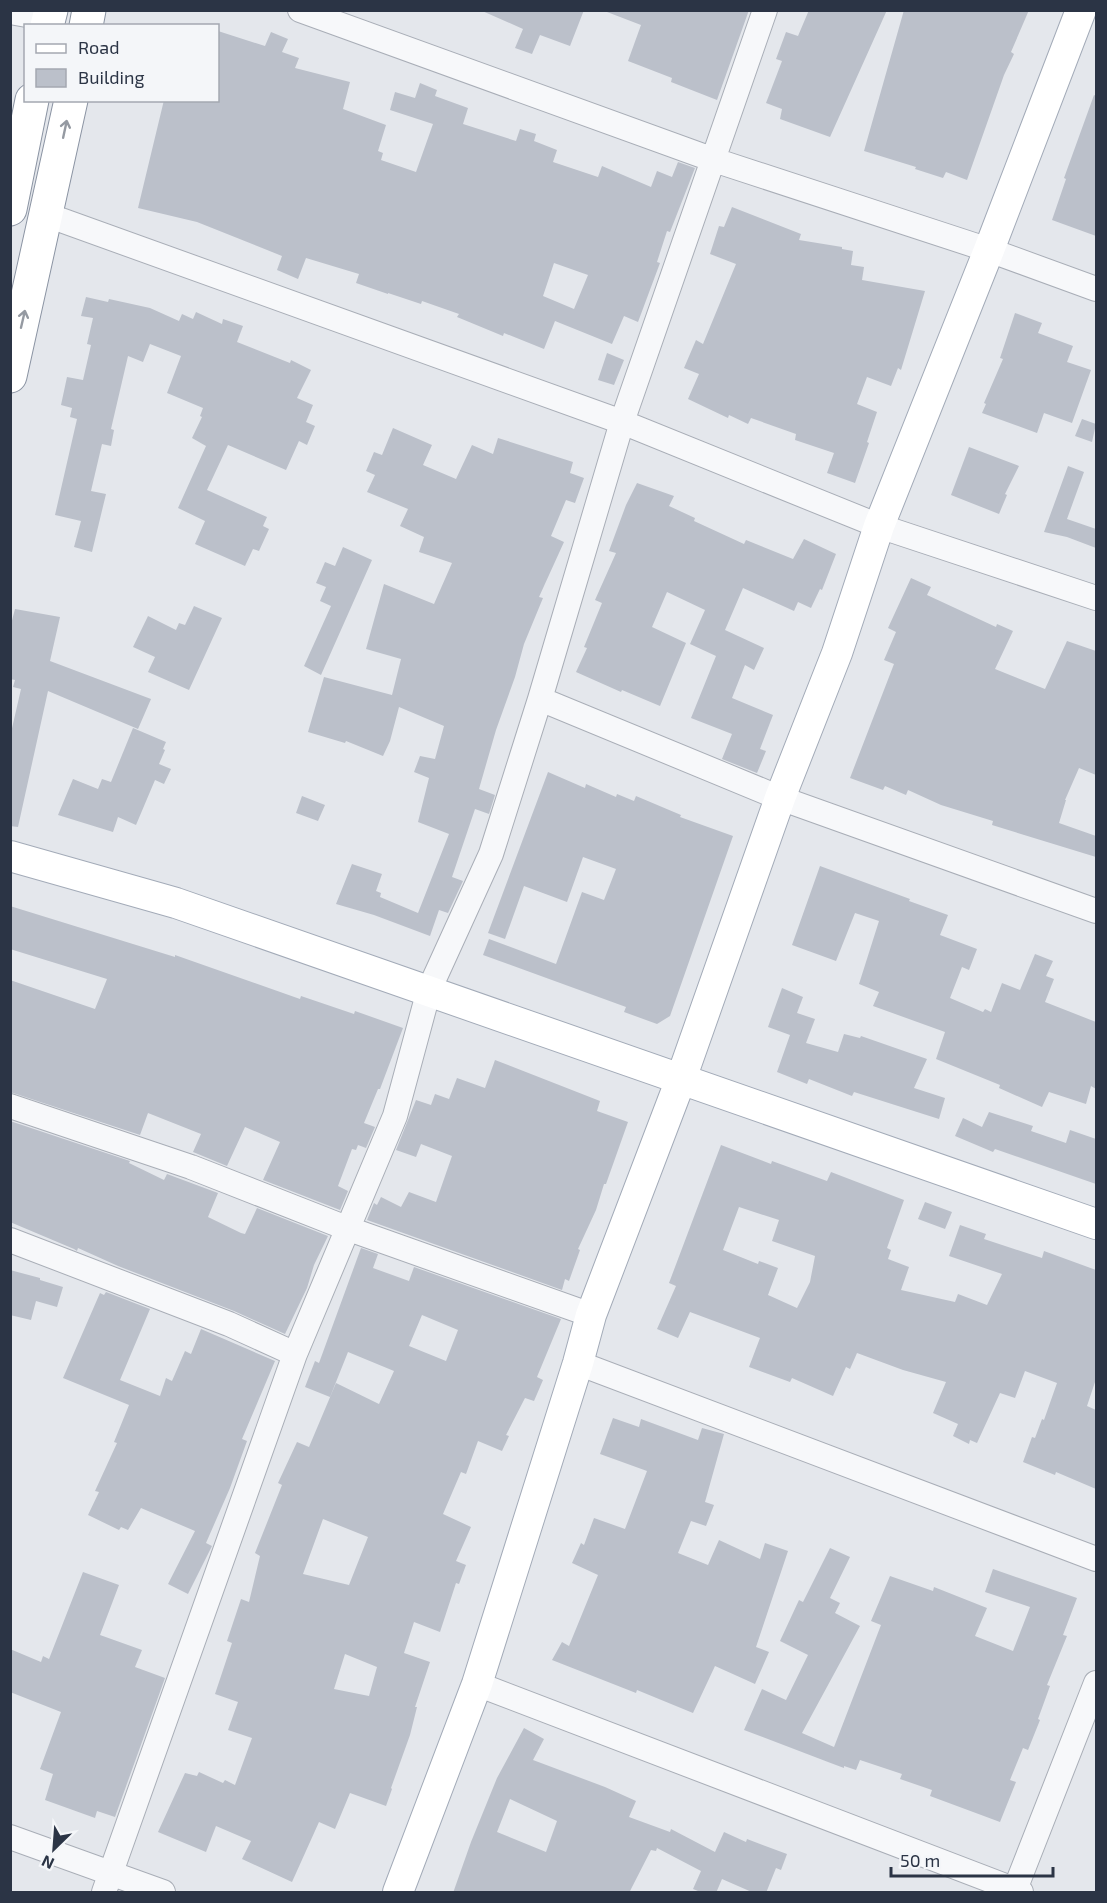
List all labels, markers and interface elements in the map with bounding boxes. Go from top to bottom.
legend [24,24,219,102]
text: Road [78,36,119,58]
text: Building [78,66,145,88]
one-way arrow [60,119,71,139]
one-way arrow [18,310,30,329]
north arrow [24,1819,84,1879]
scale bar [891,1840,1053,1878]
text: 50 m [900,1849,940,1871]
text: N [38,1852,57,1874]

